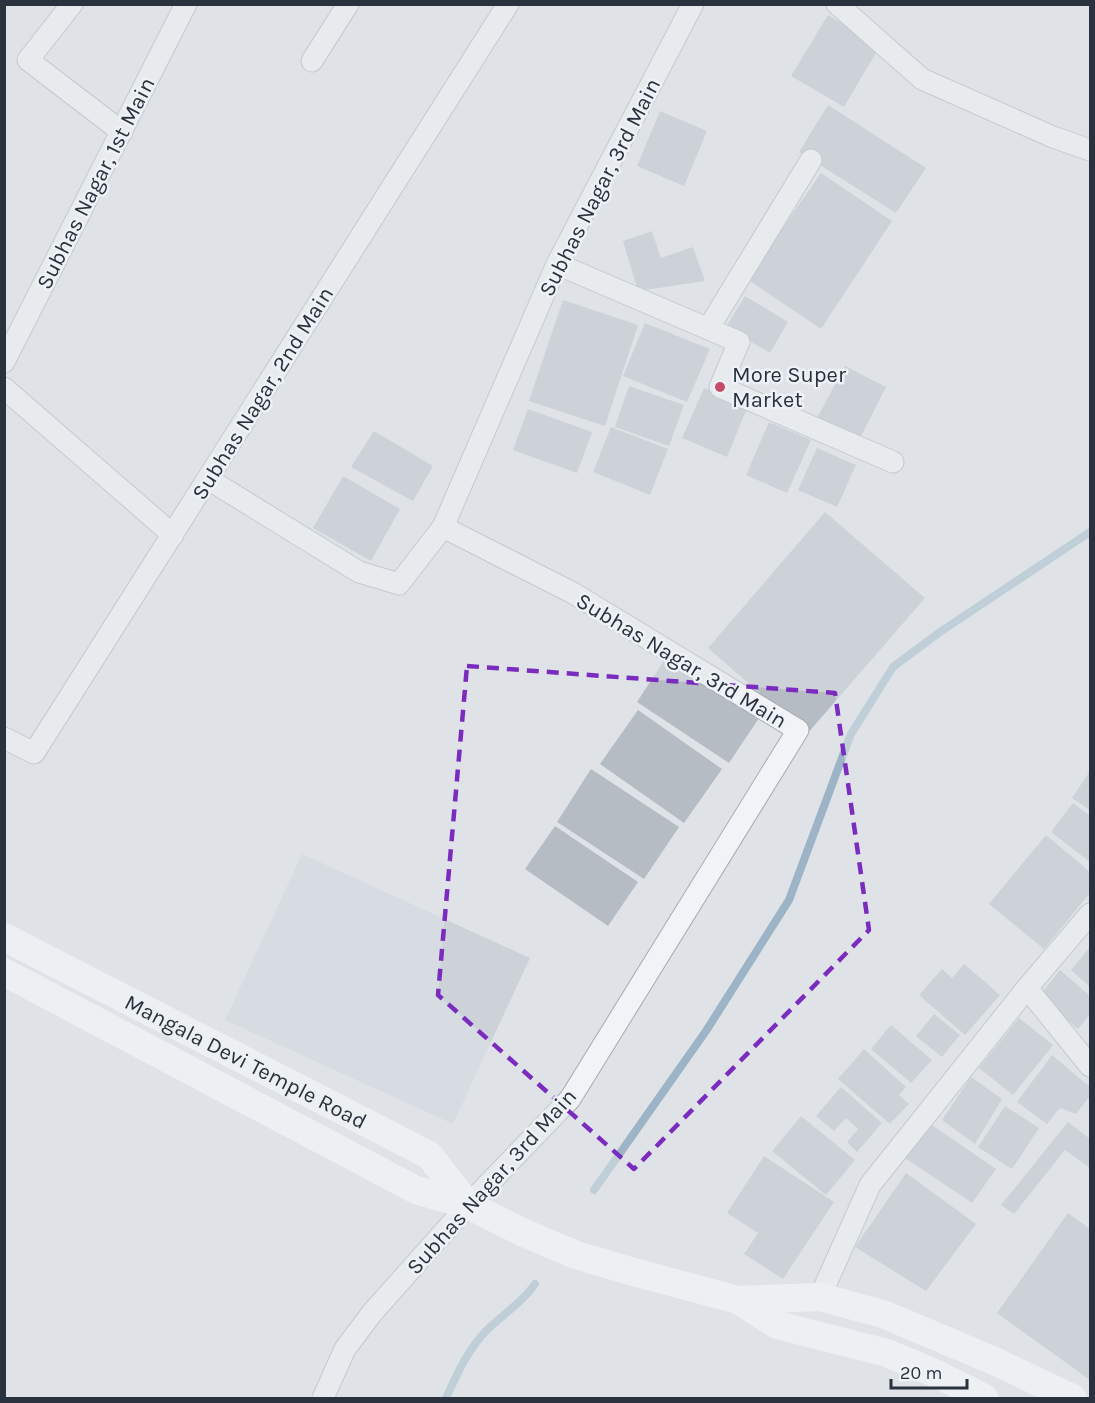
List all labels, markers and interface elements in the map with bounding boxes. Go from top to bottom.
street label: Subhas Nagar, 1st Main [31,73,161,294]
street label: Subhas Nagar, 3rd Main [534,74,666,301]
street label: Subhas Nagar, 2nd Main [187,282,339,505]
place label: More Super Market [732,362,846,413]
marker: More Super Market [713,380,727,394]
street label: Subhas Nagar, 3rd Main [571,588,792,734]
street label: Mangala Devi Temple Road [120,989,371,1135]
street label: Subhas Nagar, 3rd Main [401,1083,582,1280]
scale bar [891,1352,968,1390]
text: 20 m [900,1362,942,1384]

